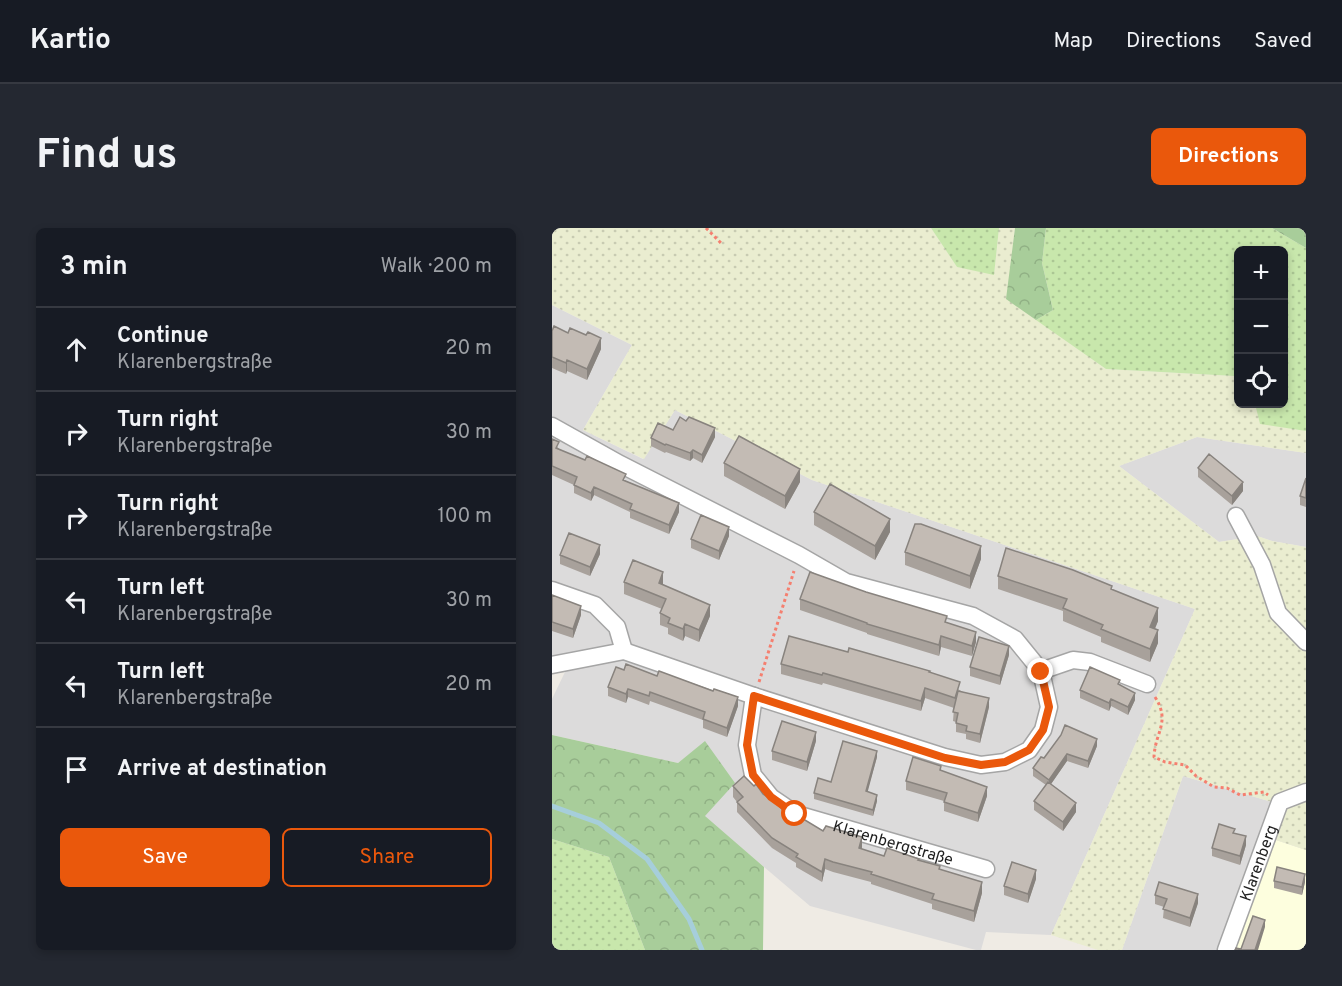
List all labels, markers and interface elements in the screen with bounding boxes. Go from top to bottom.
text: Kartio [30,23,111,59]
text: Map [1053,28,1093,55]
text: Directions [1126,28,1221,55]
text: Saved [1254,28,1312,55]
button: Directions [1151,128,1306,185]
text: Find us [36,130,177,183]
map controls [1234,246,1288,408]
button: + [1234,246,1288,300]
text: 3 min [60,251,128,284]
text: Walk · 200 m [381,254,492,280]
button: − [1234,300,1288,354]
text: Continue [117,323,208,350]
icon: ahead [60,333,93,366]
text: 20 m [445,336,492,362]
text: Klarenbergstraße [117,350,272,376]
button: locate [1234,354,1288,408]
text: Turn right [117,407,219,434]
icon: right [60,417,93,450]
text: 30 m [446,420,492,446]
text: Klarenbergstraße [117,434,272,460]
text: Turn right [117,491,219,518]
icon: right [60,501,93,534]
text: 100 m [437,504,492,530]
text: Klarenbergstraße [117,518,272,544]
text: Turn left [117,575,205,602]
icon: left [60,585,93,618]
text: 30 m [446,588,492,614]
text: Klarenbergstraße [117,602,272,628]
route end [1027,658,1053,684]
text: Turn left [117,659,205,686]
icon: left [60,669,93,702]
text: 20 m [445,672,492,698]
text: Klarenbergstraße [117,686,272,712]
icon: arrive [60,753,93,786]
text: Arrive at destination [117,756,327,783]
route start [781,800,807,826]
street label: Klarenbergstraße [830,817,955,871]
street label: Klarenberg [1237,822,1283,904]
button: Save [60,828,270,887]
button: Share [282,828,492,887]

